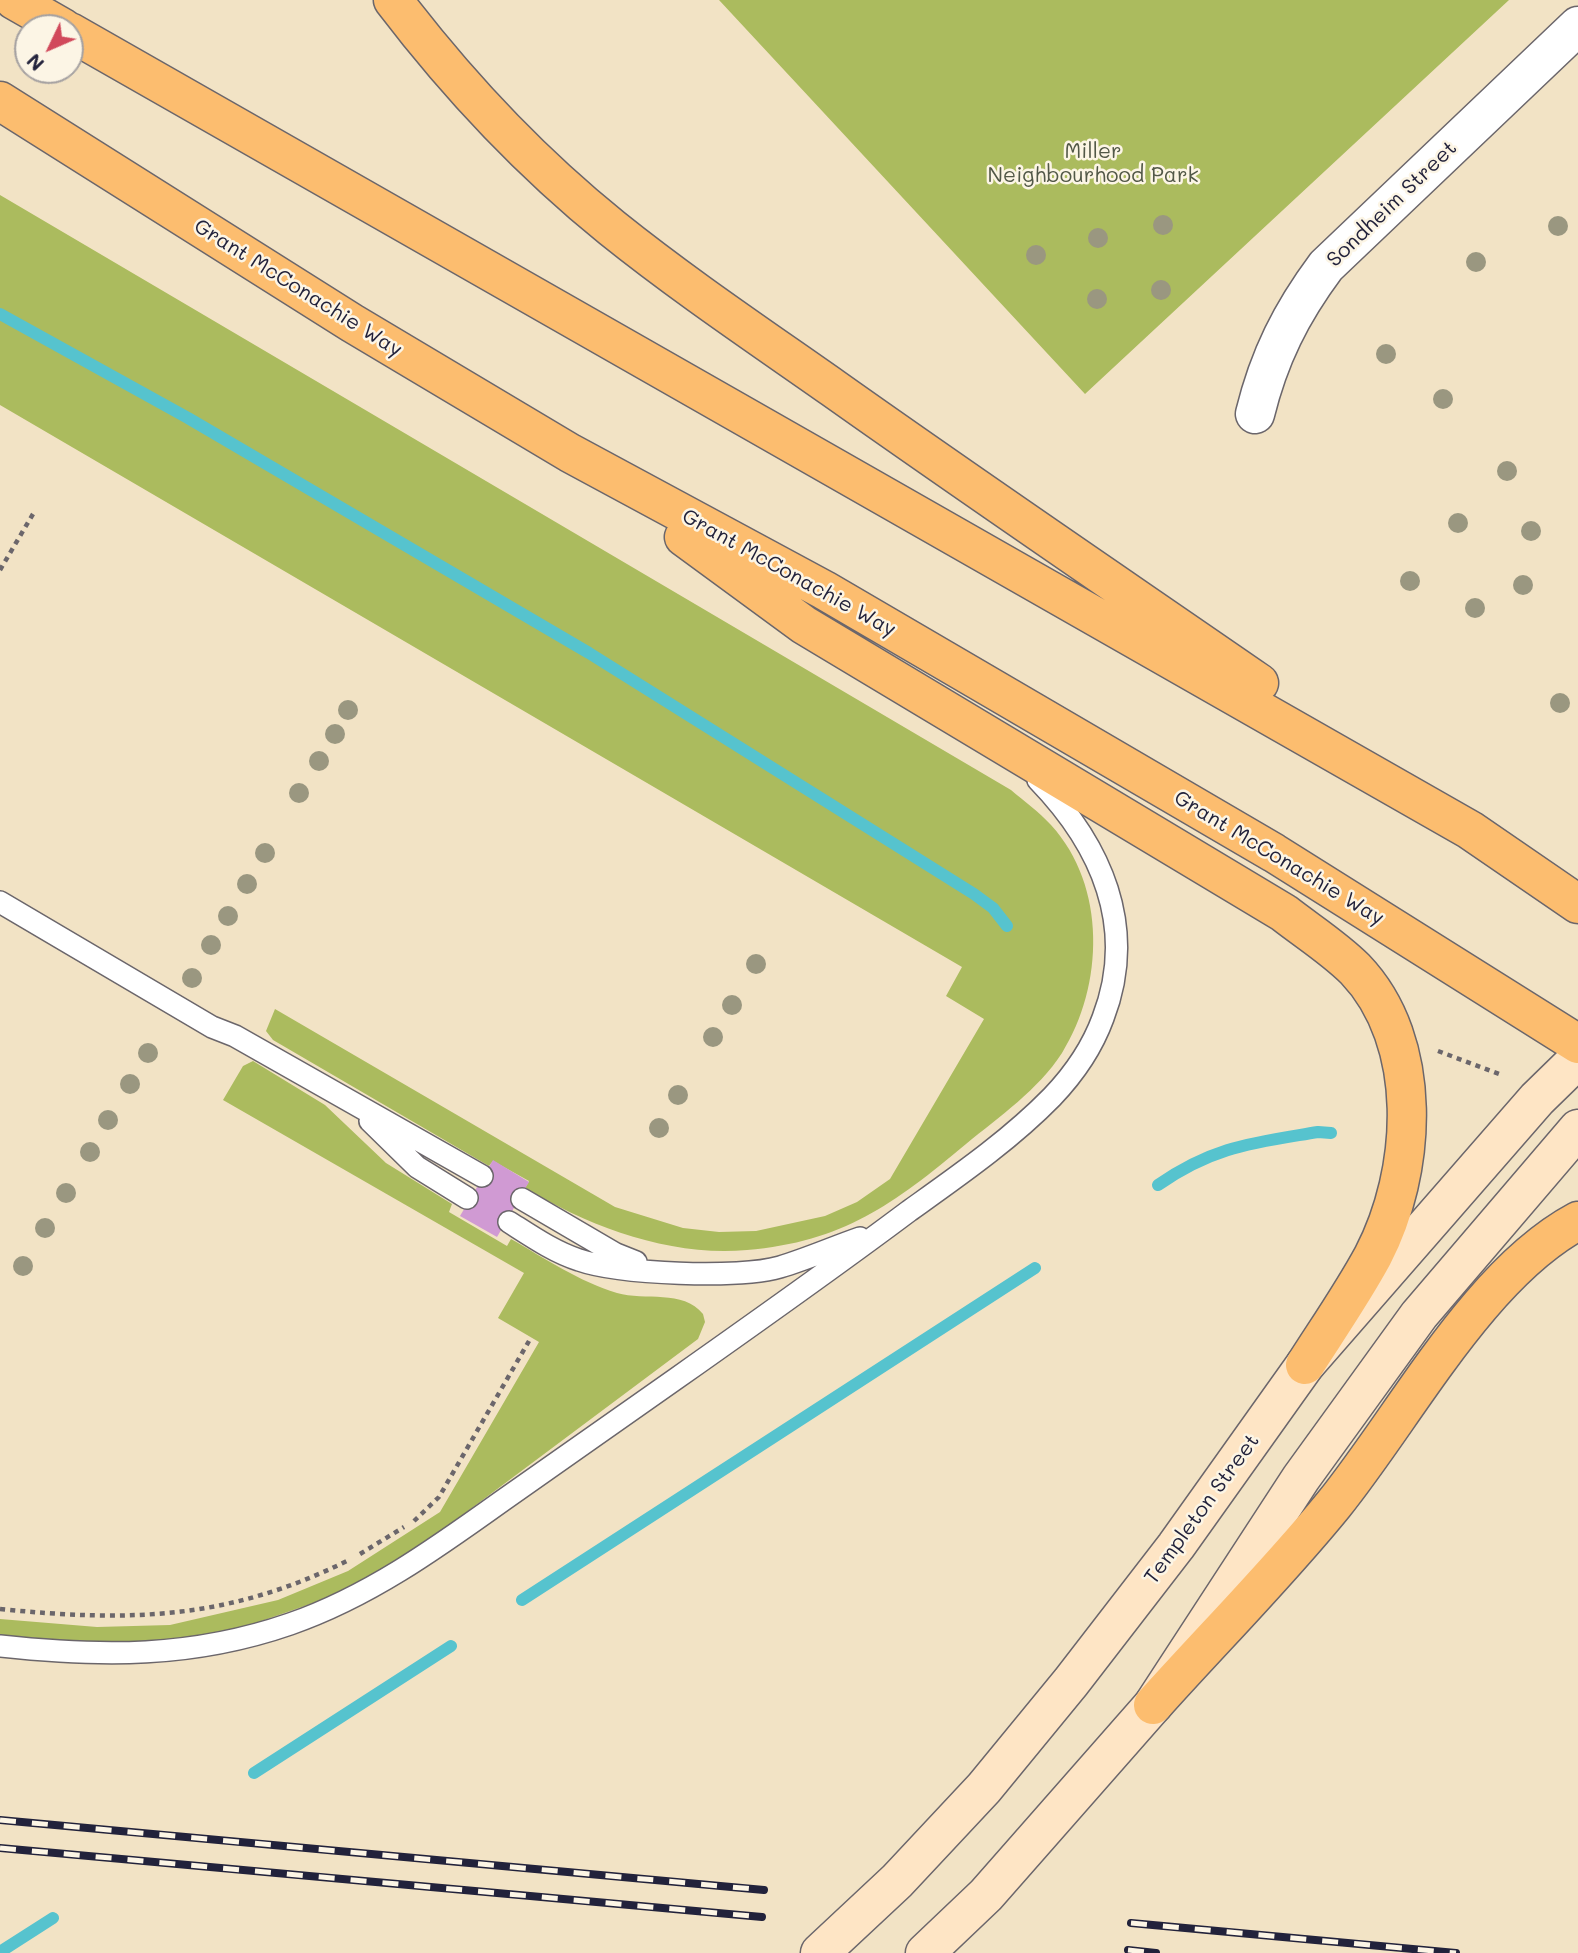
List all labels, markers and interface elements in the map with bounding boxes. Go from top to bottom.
north arrow [14,14,84,84]
text: N [21,49,49,76]
street label: Sondheim Street [1322,136,1462,272]
park label: Miller Neighbourhood Park [987,139,1199,189]
street label: Grant McConachie Way [189,213,407,363]
street label: Grant McConachie Way [678,504,900,642]
street label: Grant McConachie Way [1169,785,1389,931]
street label: Templeton Street [1139,1429,1265,1589]

